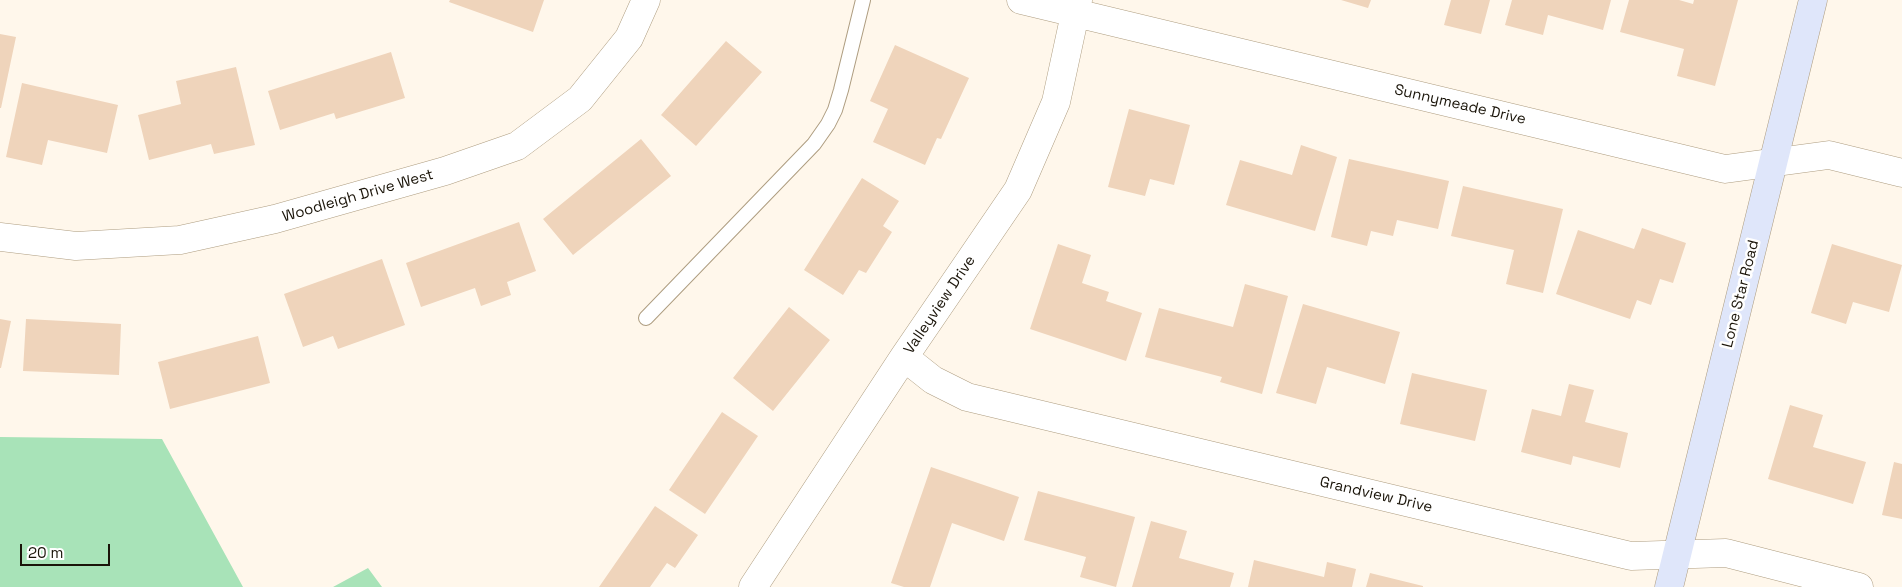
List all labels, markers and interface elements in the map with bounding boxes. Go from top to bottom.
street label: Sunnymeade Drive [1393,81,1527,129]
street label: Woodleigh Drive West [280,166,436,226]
street label: Lone Star Road [1719,238,1763,350]
street label: Valleyview Drive [900,252,980,358]
street label: Grandview Drive [1318,473,1434,517]
scale bar [22,534,112,566]
text: 20 m [28,543,63,562]

